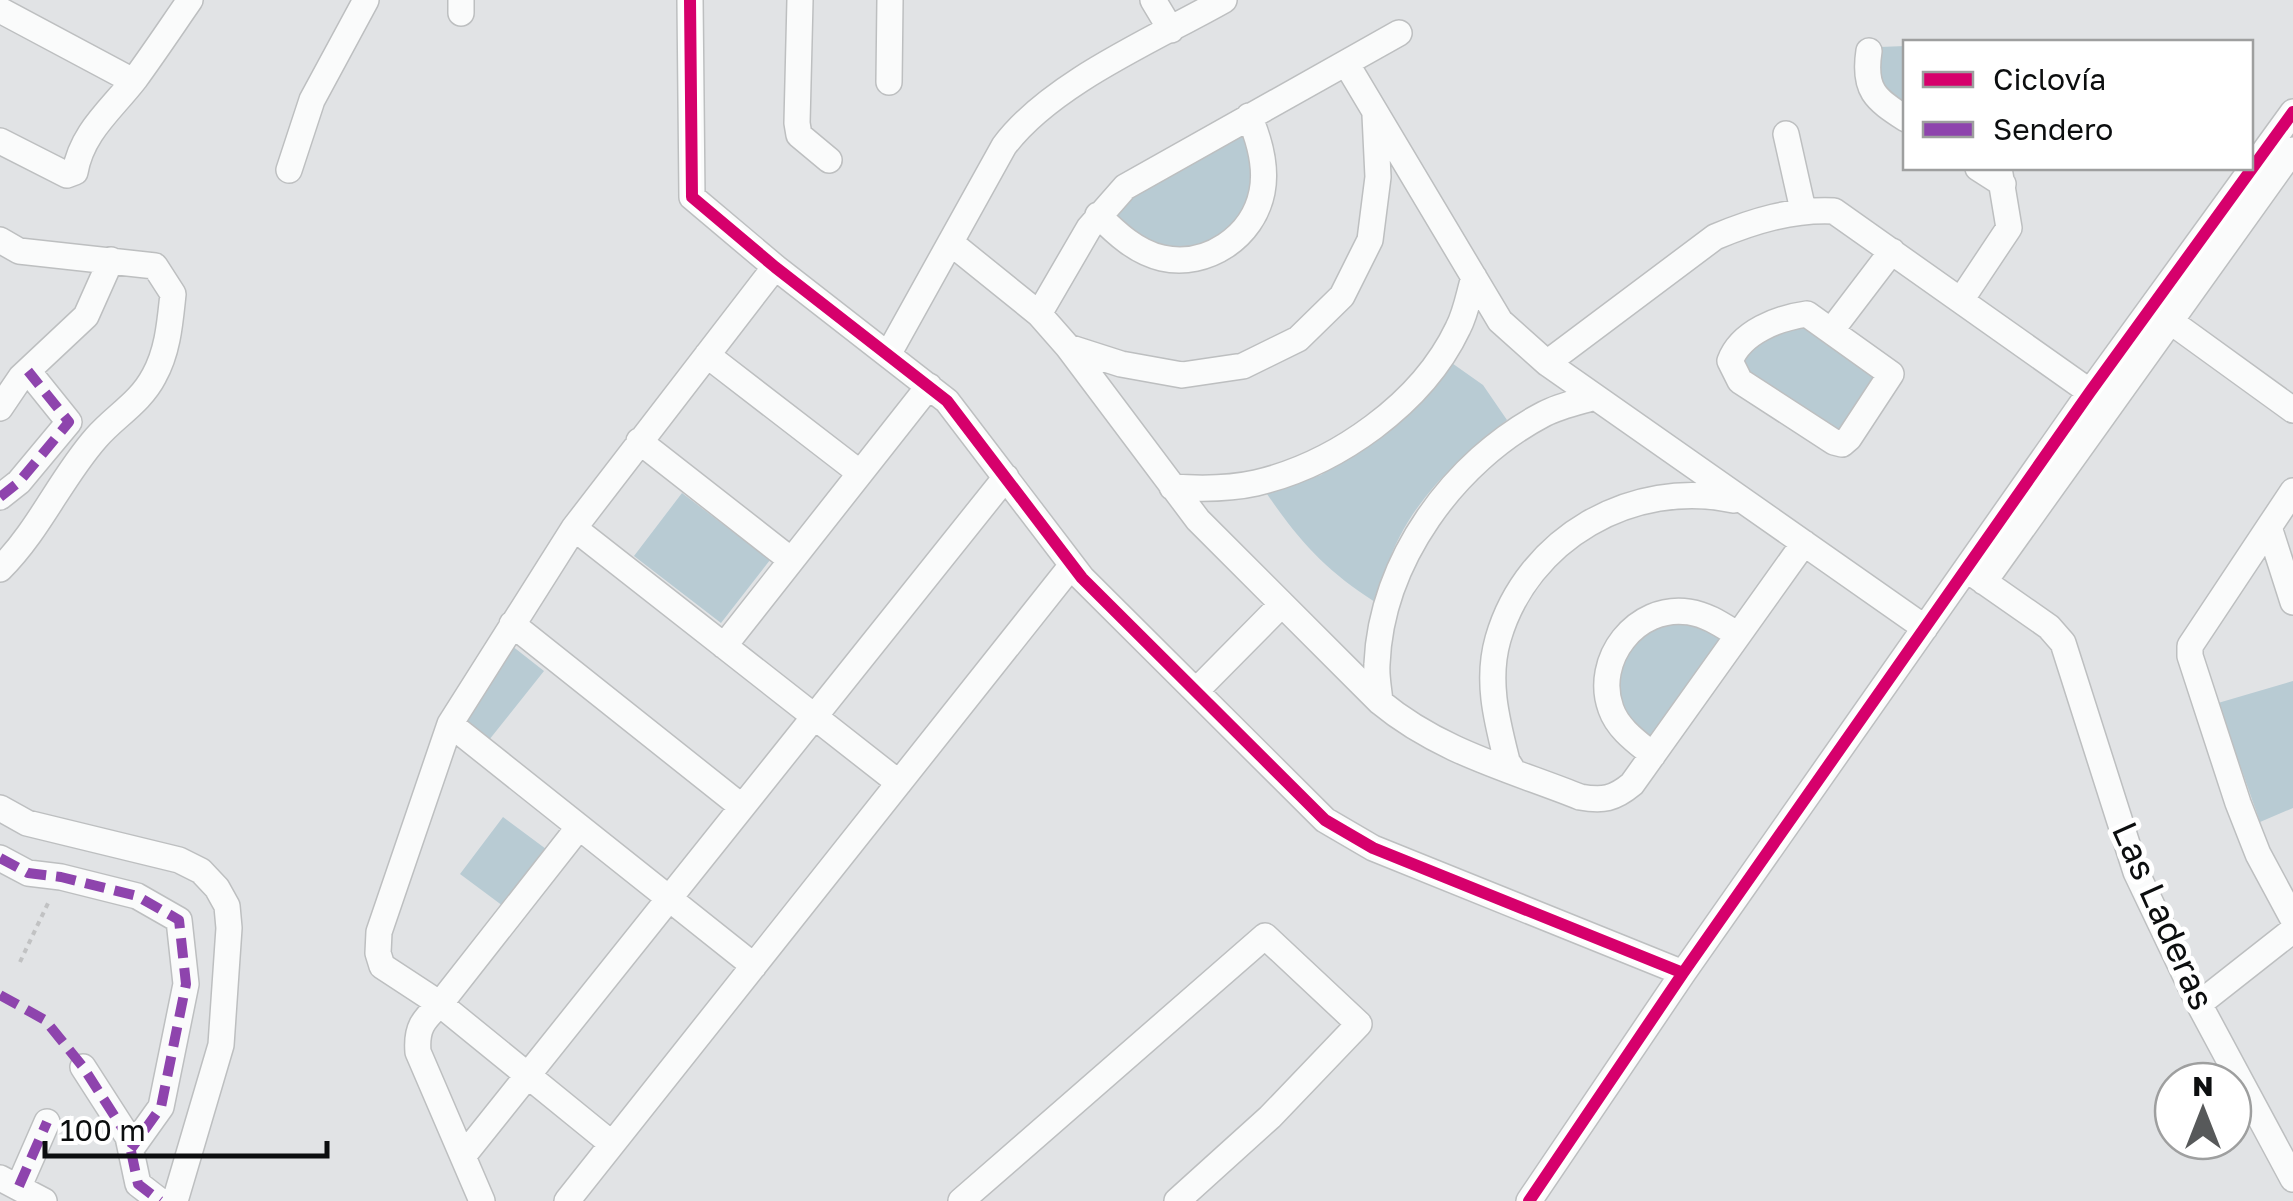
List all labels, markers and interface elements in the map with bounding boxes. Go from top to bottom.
legend [1903,40,2253,170]
text: Ciclovía [1993,61,2106,97]
text: Sendero [1993,111,2113,147]
street label: Las Laderas [2104,815,2224,1016]
north arrow [2153,1061,2253,1161]
text: N [2192,1069,2214,1102]
scale bar [45,1096,328,1158]
text: 100 m [60,1112,146,1148]

